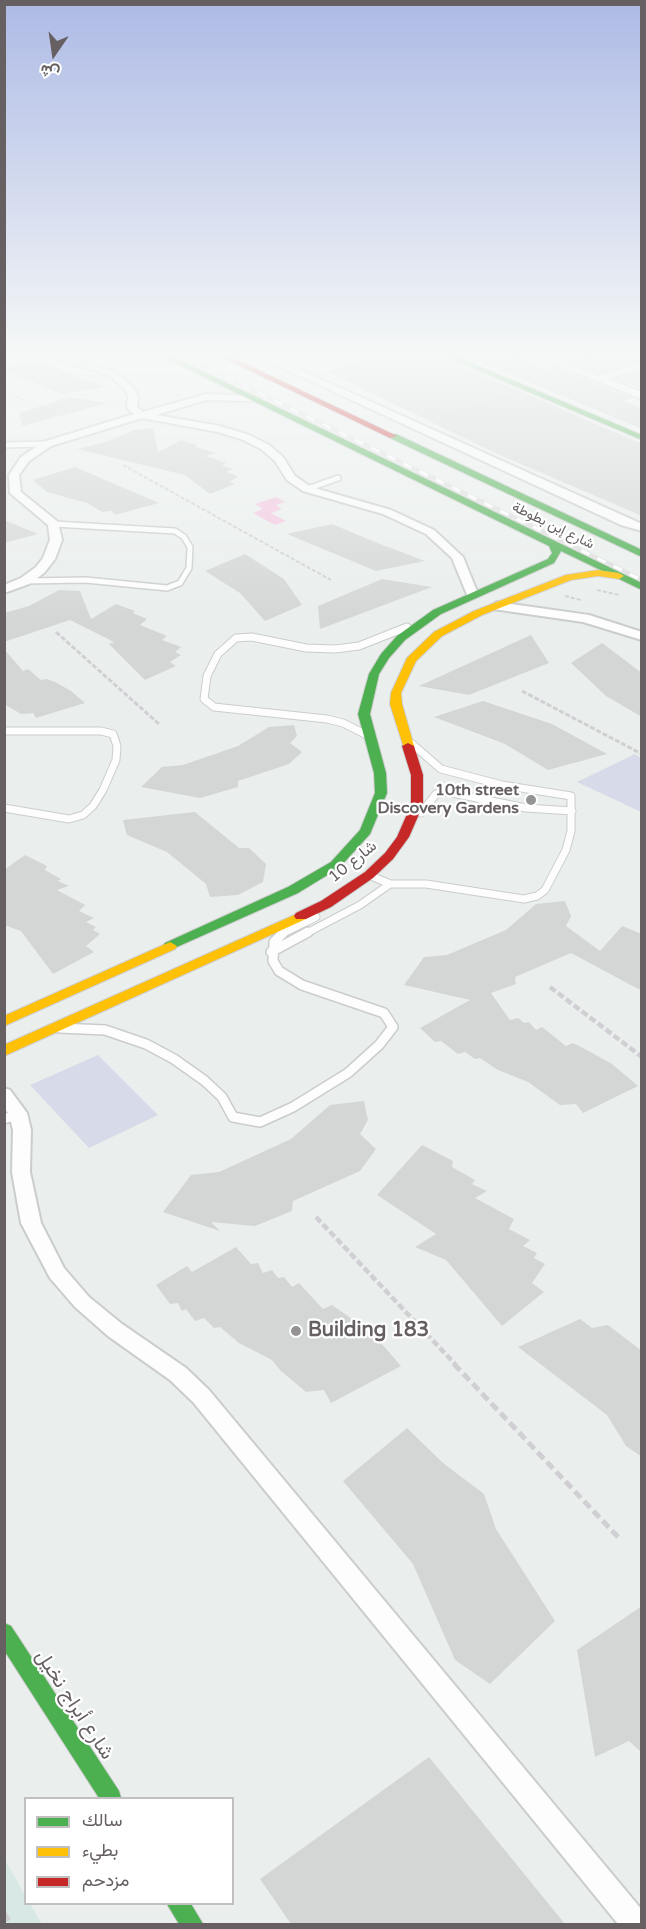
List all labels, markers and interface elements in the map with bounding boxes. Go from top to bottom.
north arrow [24,24,84,84]
text: ش [38,60,62,83]
street label: شارع إبن بطوطة [509,499,597,553]
place label: 10th street Discovery Gardens [378,781,519,819]
marker: 10th street Discovery Gardens [524,793,538,807]
street label: شارع 10 [325,837,381,887]
place label: Building 183 [308,1319,429,1343]
marker: Building 183 [289,1324,303,1338]
street label: شارع أبراج نخيل [30,1646,118,1764]
legend [24,1797,234,1905]
text: سالك [82,1809,122,1831]
text: بطيء [82,1839,118,1861]
text: مزدحم [82,1869,129,1891]

